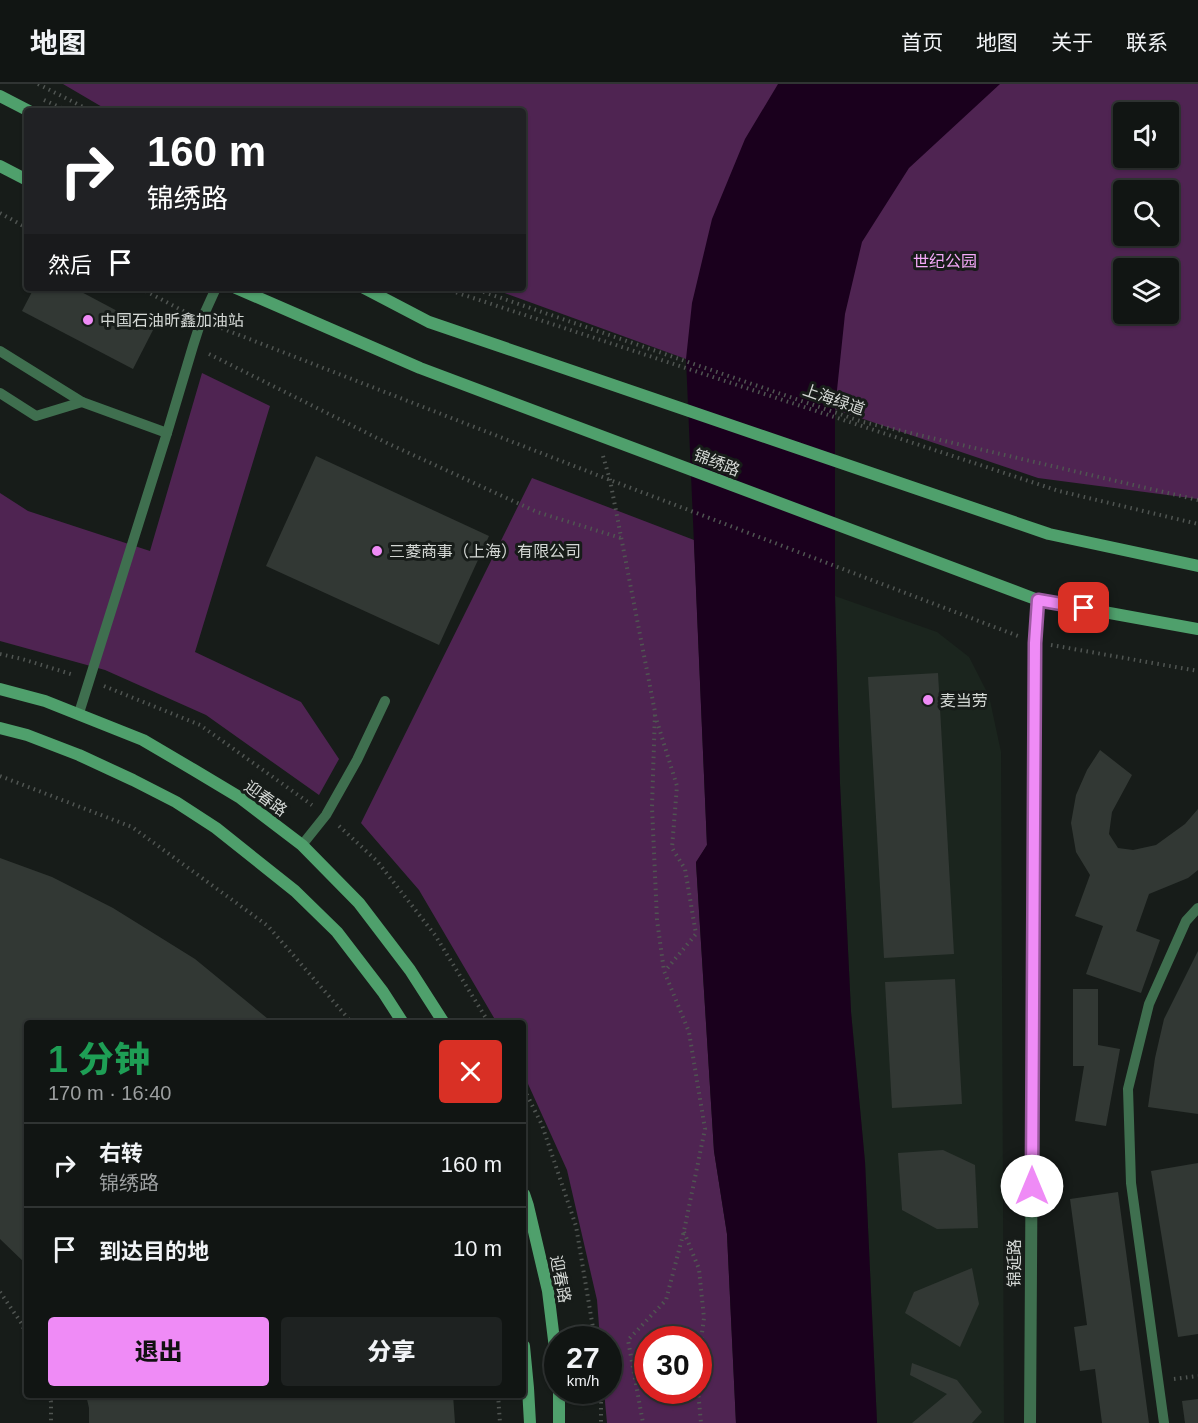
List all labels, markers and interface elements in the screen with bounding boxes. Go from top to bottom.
text: 地图 [30,28,86,59]
text: 首页 [901,31,943,54]
text: 地图 [976,31,1018,54]
text: 关于 [1051,31,1093,54]
text: 联系 [1126,31,1168,54]
map controls [1113,102,1179,324]
button: sound [1113,102,1179,168]
text: 160 m [147,128,266,175]
icon: right [48,132,126,210]
button: search [1113,180,1179,246]
text: 锦绣路 [147,184,228,214]
icon: arrive [104,246,137,279]
text: 然后 [48,253,92,278]
park label: 世纪公园 [913,253,977,270]
button: layers [1113,258,1179,324]
place label: 中国石油昕鑫加油站 [100,312,244,329]
marker: 中国石油昕鑫加油站 [81,313,95,327]
street label: 上海绿道 [801,381,867,418]
street label: 锦绣路 [691,446,742,479]
place label: 三菱商事（上海）有限公司 [389,543,581,560]
marker: 三菱商事（上海）有限公司 [370,544,384,558]
pin [1058,582,1109,633]
icon: arrive [1067,591,1100,624]
place label: 麦当劳 [940,692,988,709]
marker: 麦当劳 [921,693,935,707]
street label: 迎春路 [241,777,290,819]
text: 1 分钟 [48,1039,150,1080]
button: close [439,1040,502,1103]
text: 170 m · 16:40 [48,1082,171,1104]
text: 右转 [99,1141,143,1166]
icon: right [48,1149,81,1182]
text: 160 m [441,1152,502,1177]
position arrow [1000,1154,1064,1218]
text: 锦绣路 [99,1172,159,1194]
icon: arrive [48,1233,81,1266]
text: 10 m [453,1236,502,1261]
text: 到达目的地 [99,1239,209,1264]
street label: 锦延路 [1006,1239,1023,1287]
street label: 迎春路 [548,1254,573,1304]
button: 退出 [48,1317,269,1386]
button: 分享 [281,1317,502,1386]
speed limit sign: 30 [634,1326,712,1404]
text: 27 [566,1341,600,1374]
text: km/h [567,1372,599,1389]

